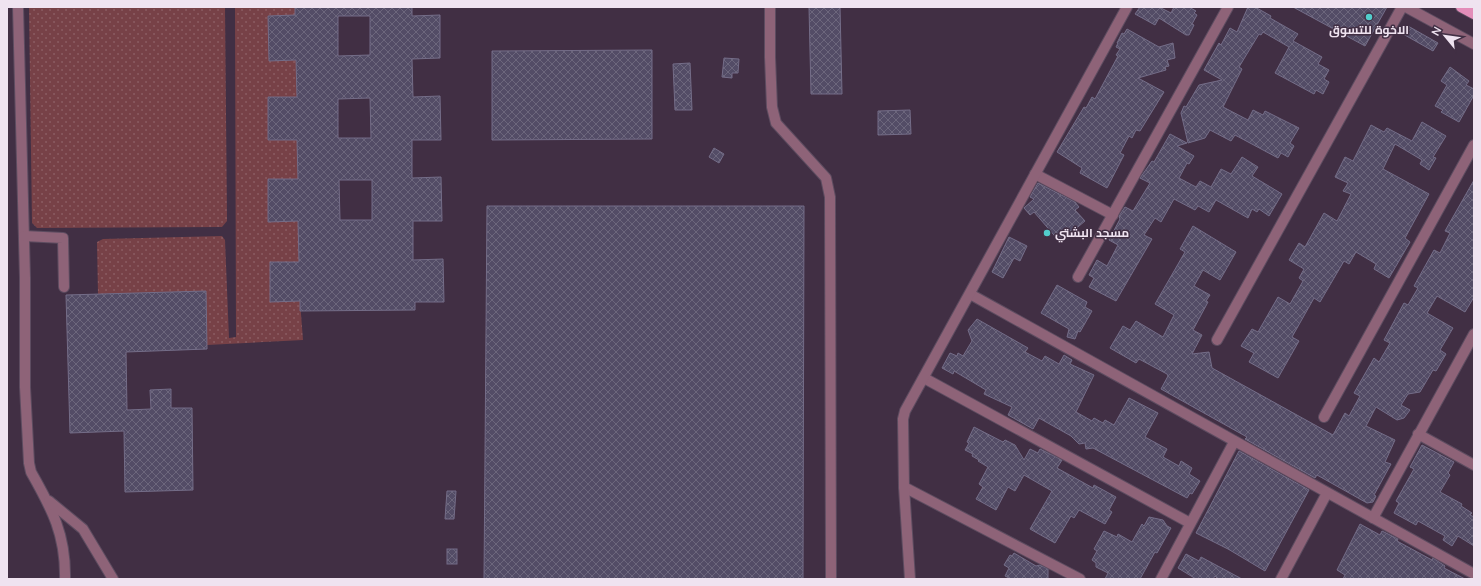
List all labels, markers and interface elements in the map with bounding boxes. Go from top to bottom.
marker: الاخوة للتسوق [1364,12,1374,22]
north arrow [1425,16,1465,56]
place label: الاخوة للتسوق [1329,22,1409,38]
text: N [1428,24,1444,38]
place label: مسجد البشتي [1055,225,1129,243]
marker: مسجد البشتي [1042,228,1052,238]

